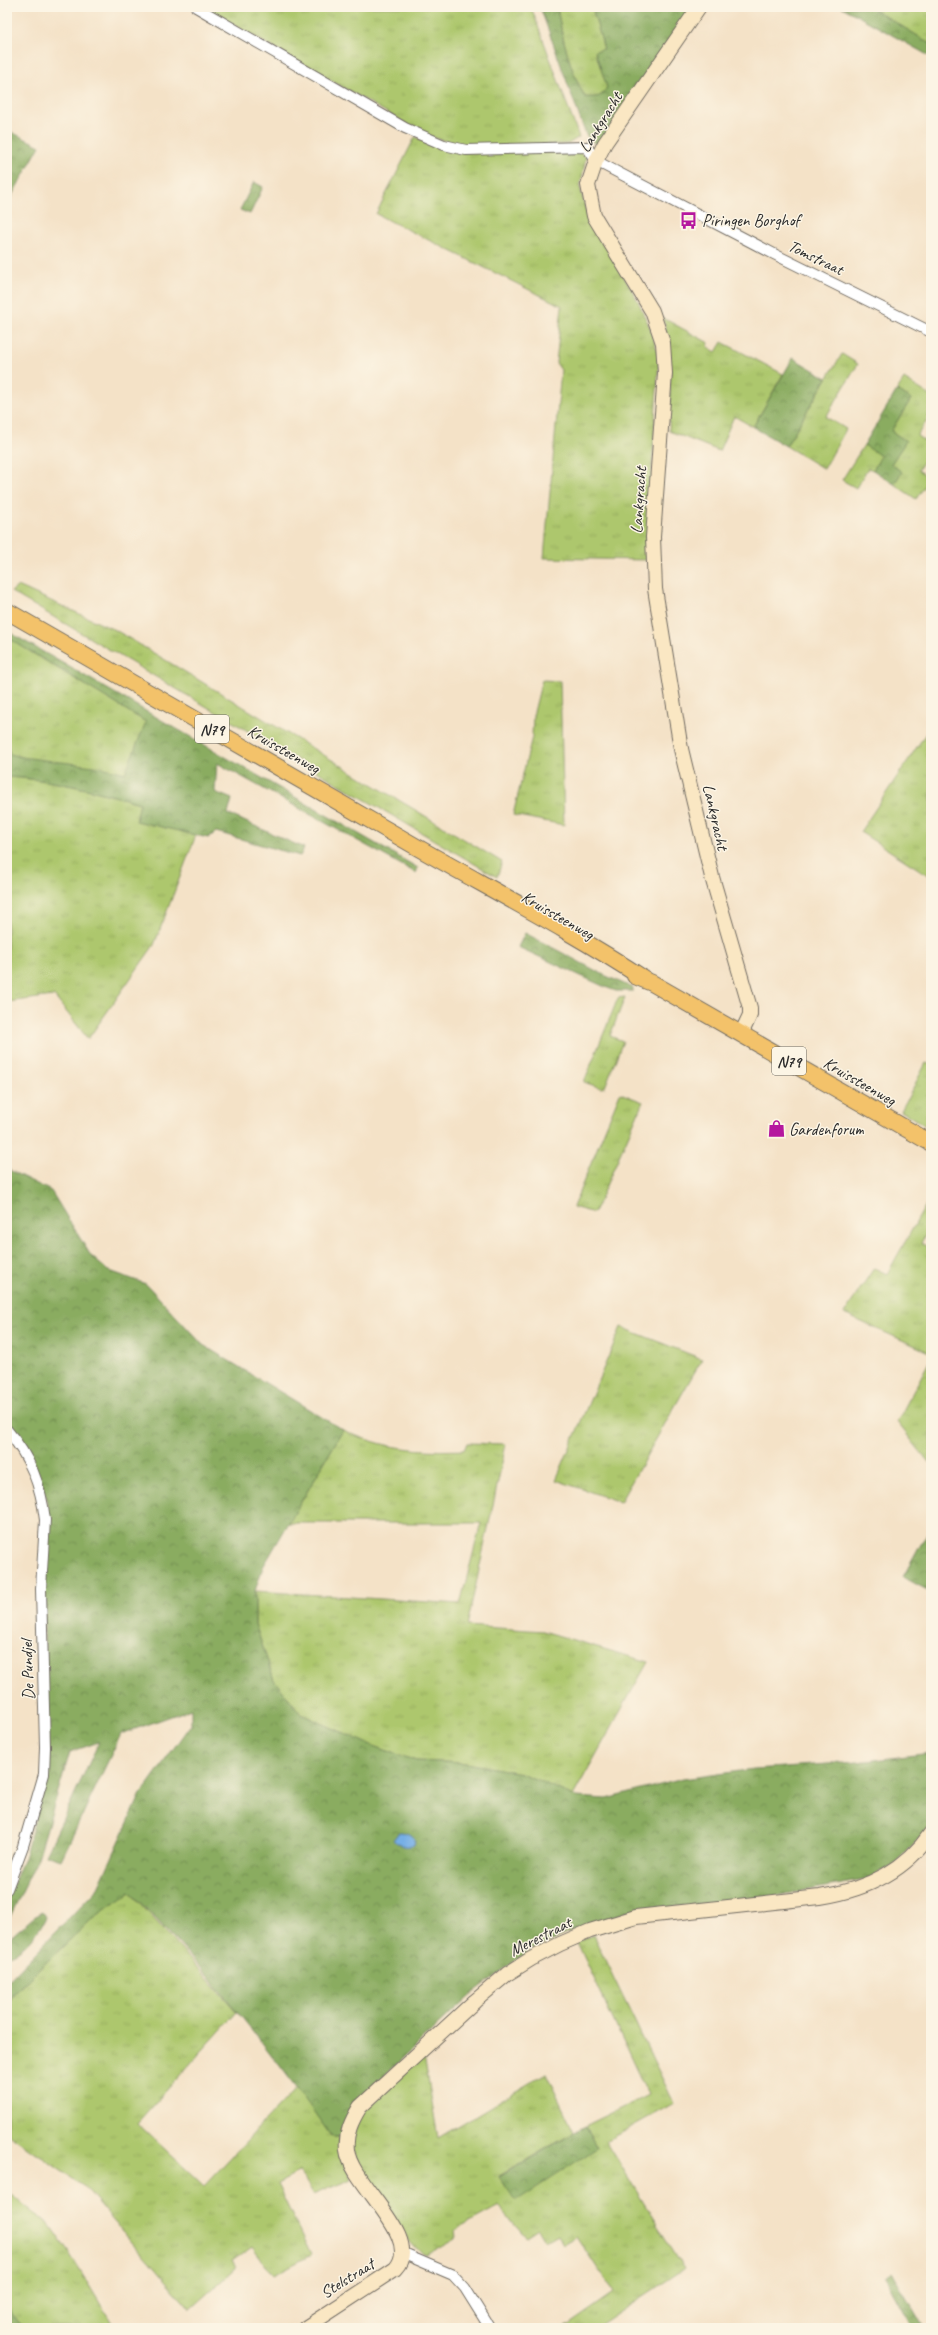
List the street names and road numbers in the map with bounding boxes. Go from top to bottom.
street label: Lankgracht [574,86,628,156]
street label: Tomstraat [785,235,849,281]
street label: Lankgracht [626,464,651,534]
road number: N79 [195,715,229,743]
street label: Kruissteenweg [244,720,325,779]
street label: Lankgracht [698,782,734,854]
street label: Kruissteenweg [518,886,599,945]
road number: N79 [772,1047,806,1075]
street label: Kruissteenweg [820,1052,901,1111]
street label: De Pundjel [16,1637,39,1700]
street label: Merestraat [506,1911,577,1961]
street label: Stelstraat [316,2252,380,2303]

